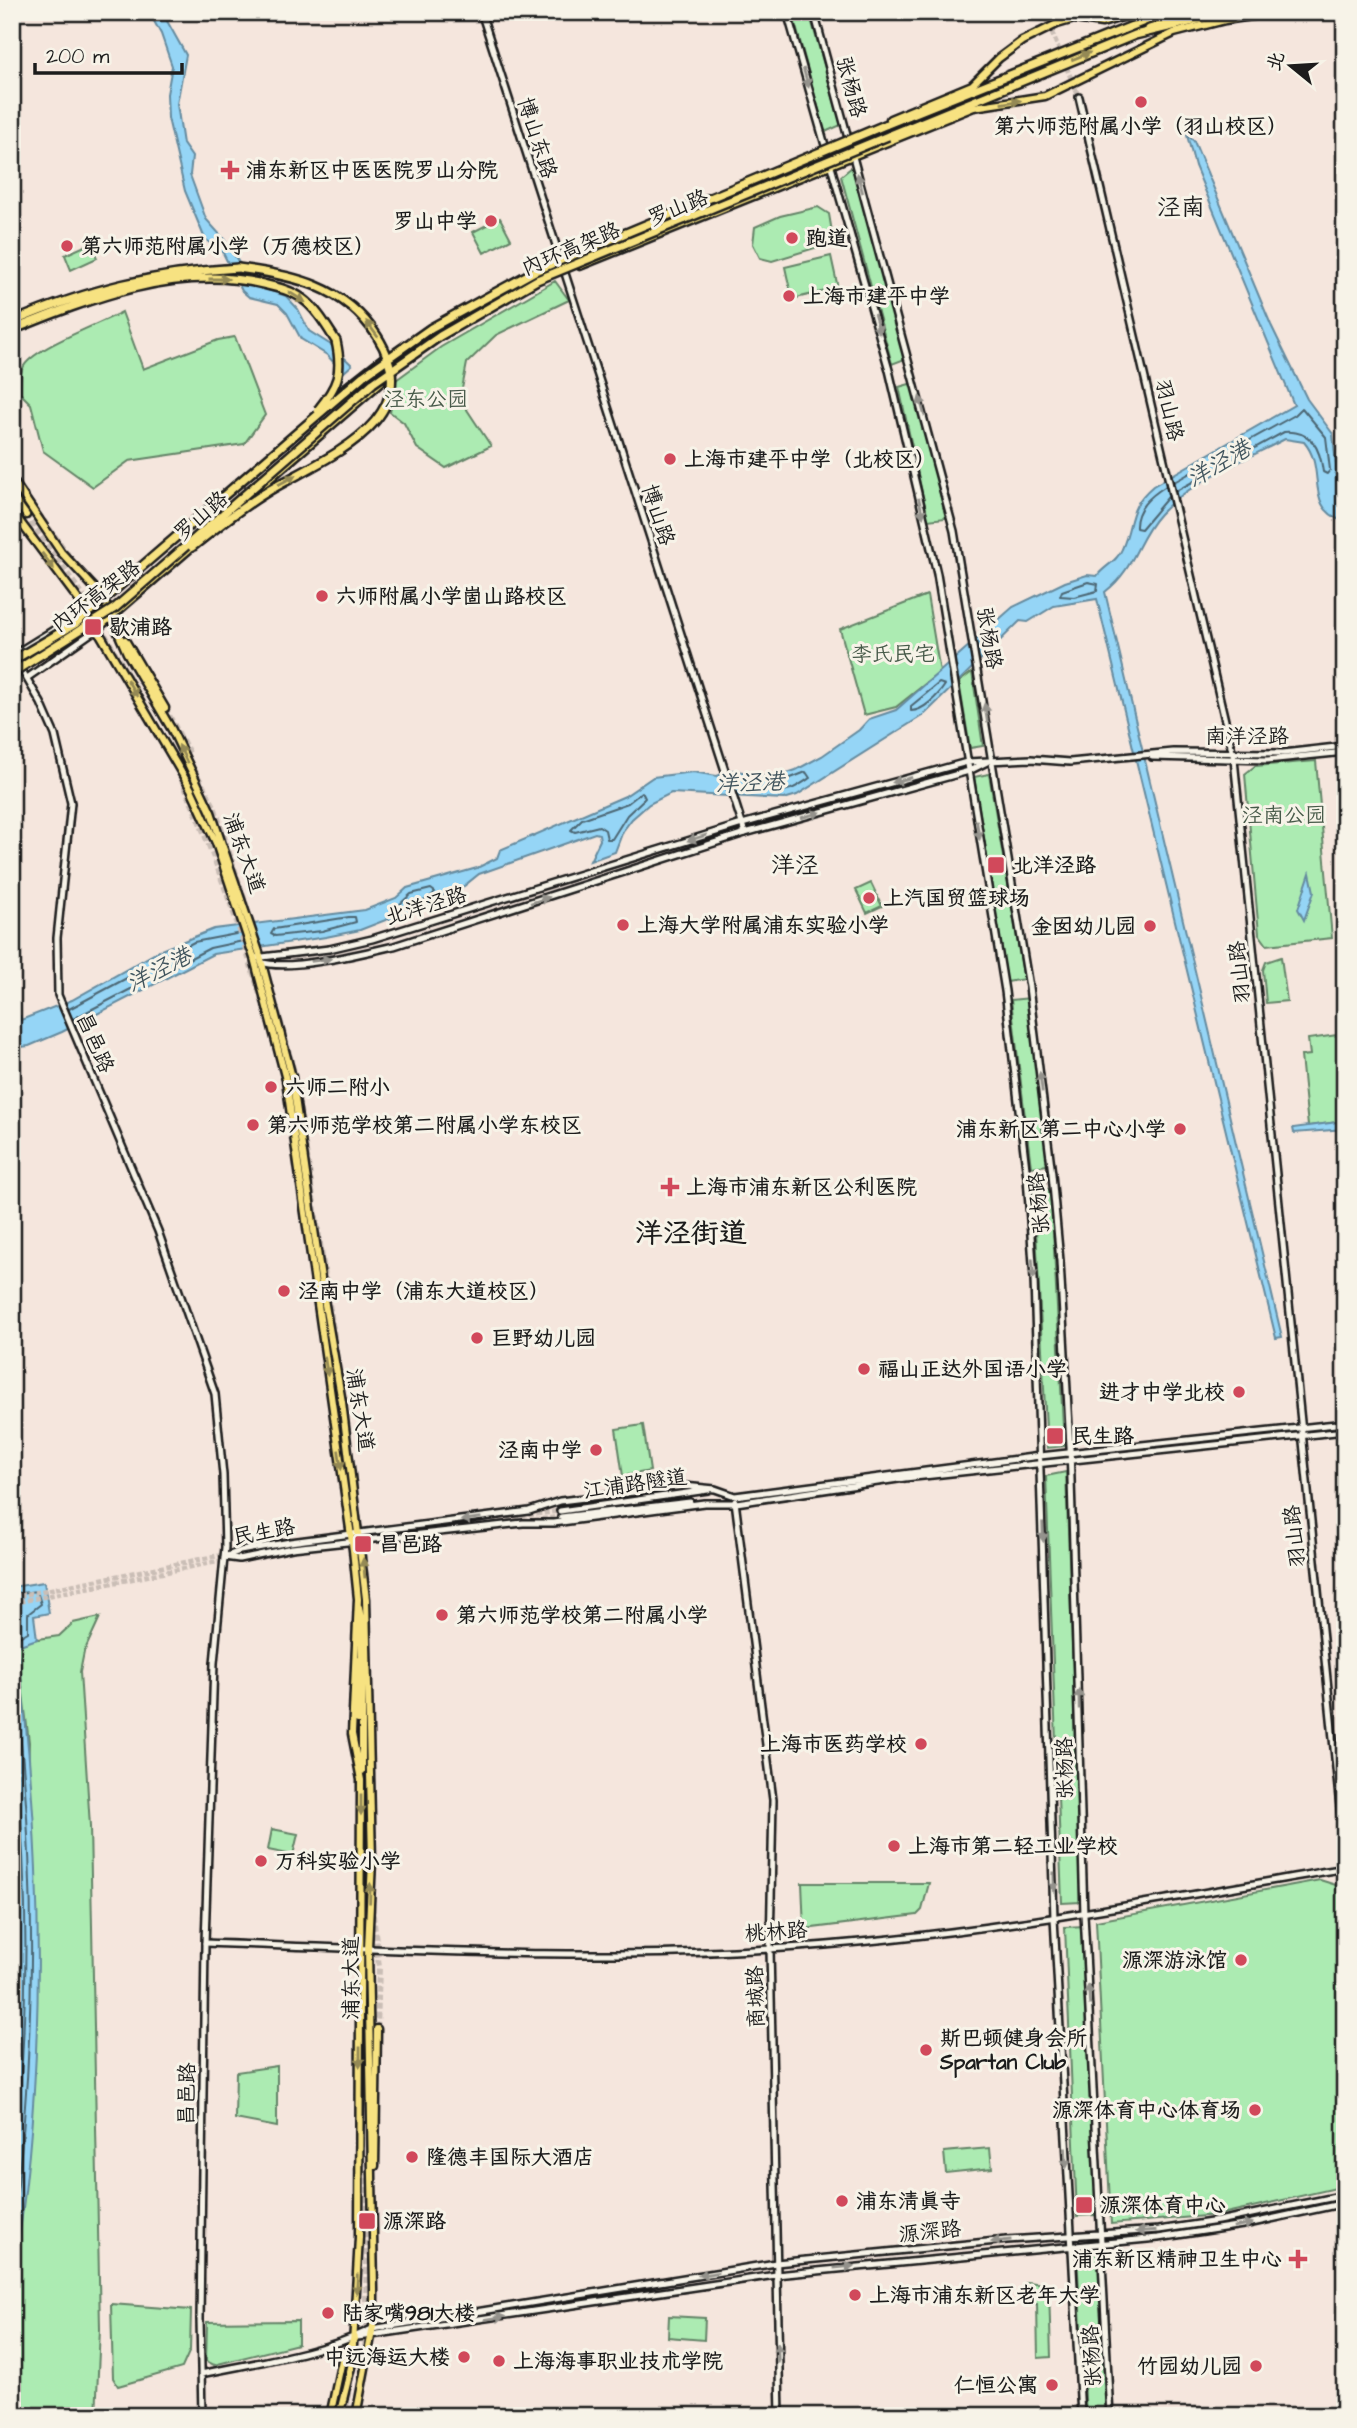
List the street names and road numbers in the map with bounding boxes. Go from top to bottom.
street label: 张杨路 [829,53,873,121]
street label: 博山东路 [510,94,564,182]
street label: 罗山路 [643,183,713,233]
street label: 内环高架路 [517,215,625,283]
street label: 羽山路 [1148,376,1190,444]
street label: 博山路 [634,481,682,549]
street label: 罗山路 [168,484,234,548]
street label: 内环高架路 [45,553,147,639]
street label: 张杨路 [969,604,1009,672]
street label: 南洋泾路 [1205,722,1289,751]
street label: 浦东大道 [216,809,272,897]
street label: 北洋泾路 [382,880,470,932]
street label: 羽山路 [1222,939,1258,1005]
street label: 昌邑路 [69,1008,121,1078]
street label: 张杨路 [1021,1170,1057,1236]
street label: 浦东大道 [339,1366,381,1454]
street label: 江浦路隧道 [581,1462,689,1506]
street label: 羽山路 [1277,1503,1313,1569]
street label: 民生路 [230,1512,298,1552]
street label: 张杨路 [1050,1736,1080,1800]
street label: 桃林路 [744,1915,808,1949]
street label: 浦东大道 [337,1936,366,2020]
street label: 商城路 [740,1965,772,2029]
street label: 昌邑路 [172,2062,202,2126]
street label: 源深路 [897,2214,963,2250]
street label: 张杨路 [1076,2324,1108,2388]

